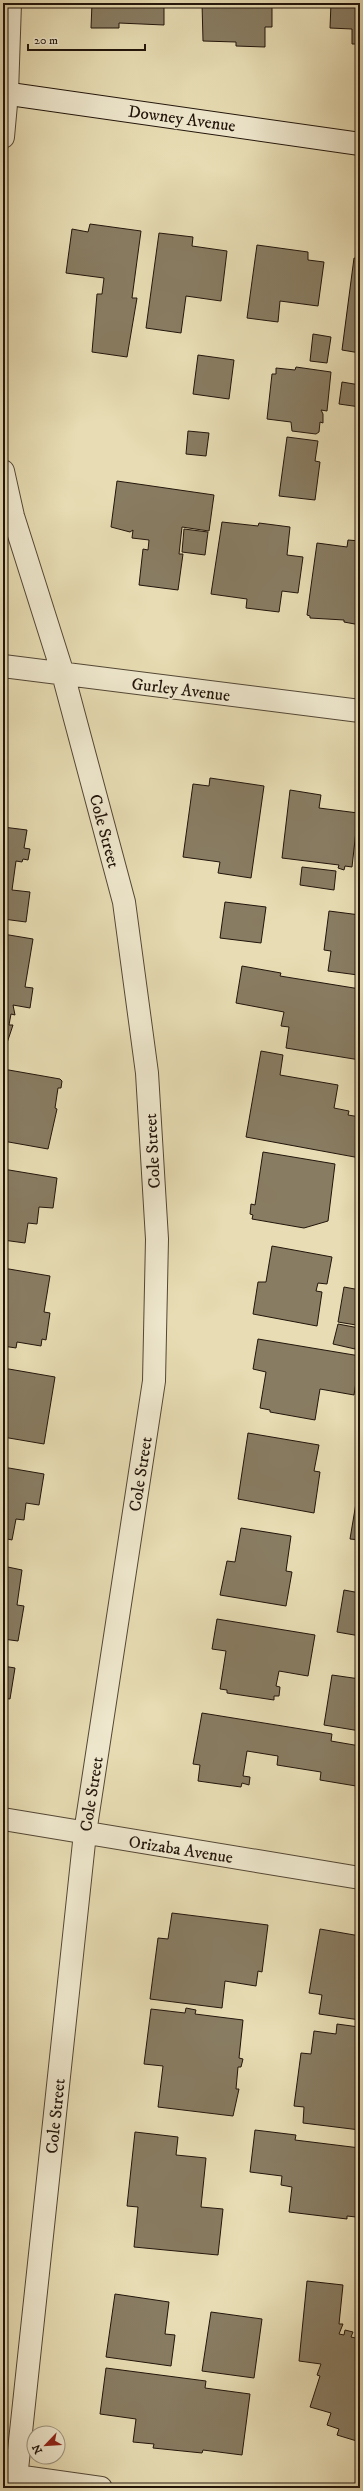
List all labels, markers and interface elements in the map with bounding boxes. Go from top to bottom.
scale bar [28,26,145,52]
text: 20 m [34,33,58,48]
street label: Downey Avenue [127,101,237,137]
street label: Gurley Avenue [130,673,231,707]
street label: Cole Street [84,792,125,871]
street label: Cole Street [140,1112,166,1189]
street label: Cole Street [124,1435,158,1513]
street label: Cole Street [75,1755,109,1833]
street label: Orizaba Avenue [127,1831,235,1869]
street label: Cole Street [41,2077,71,2155]
north arrow [26,2425,66,2465]
text: N [30,2442,46,2456]

